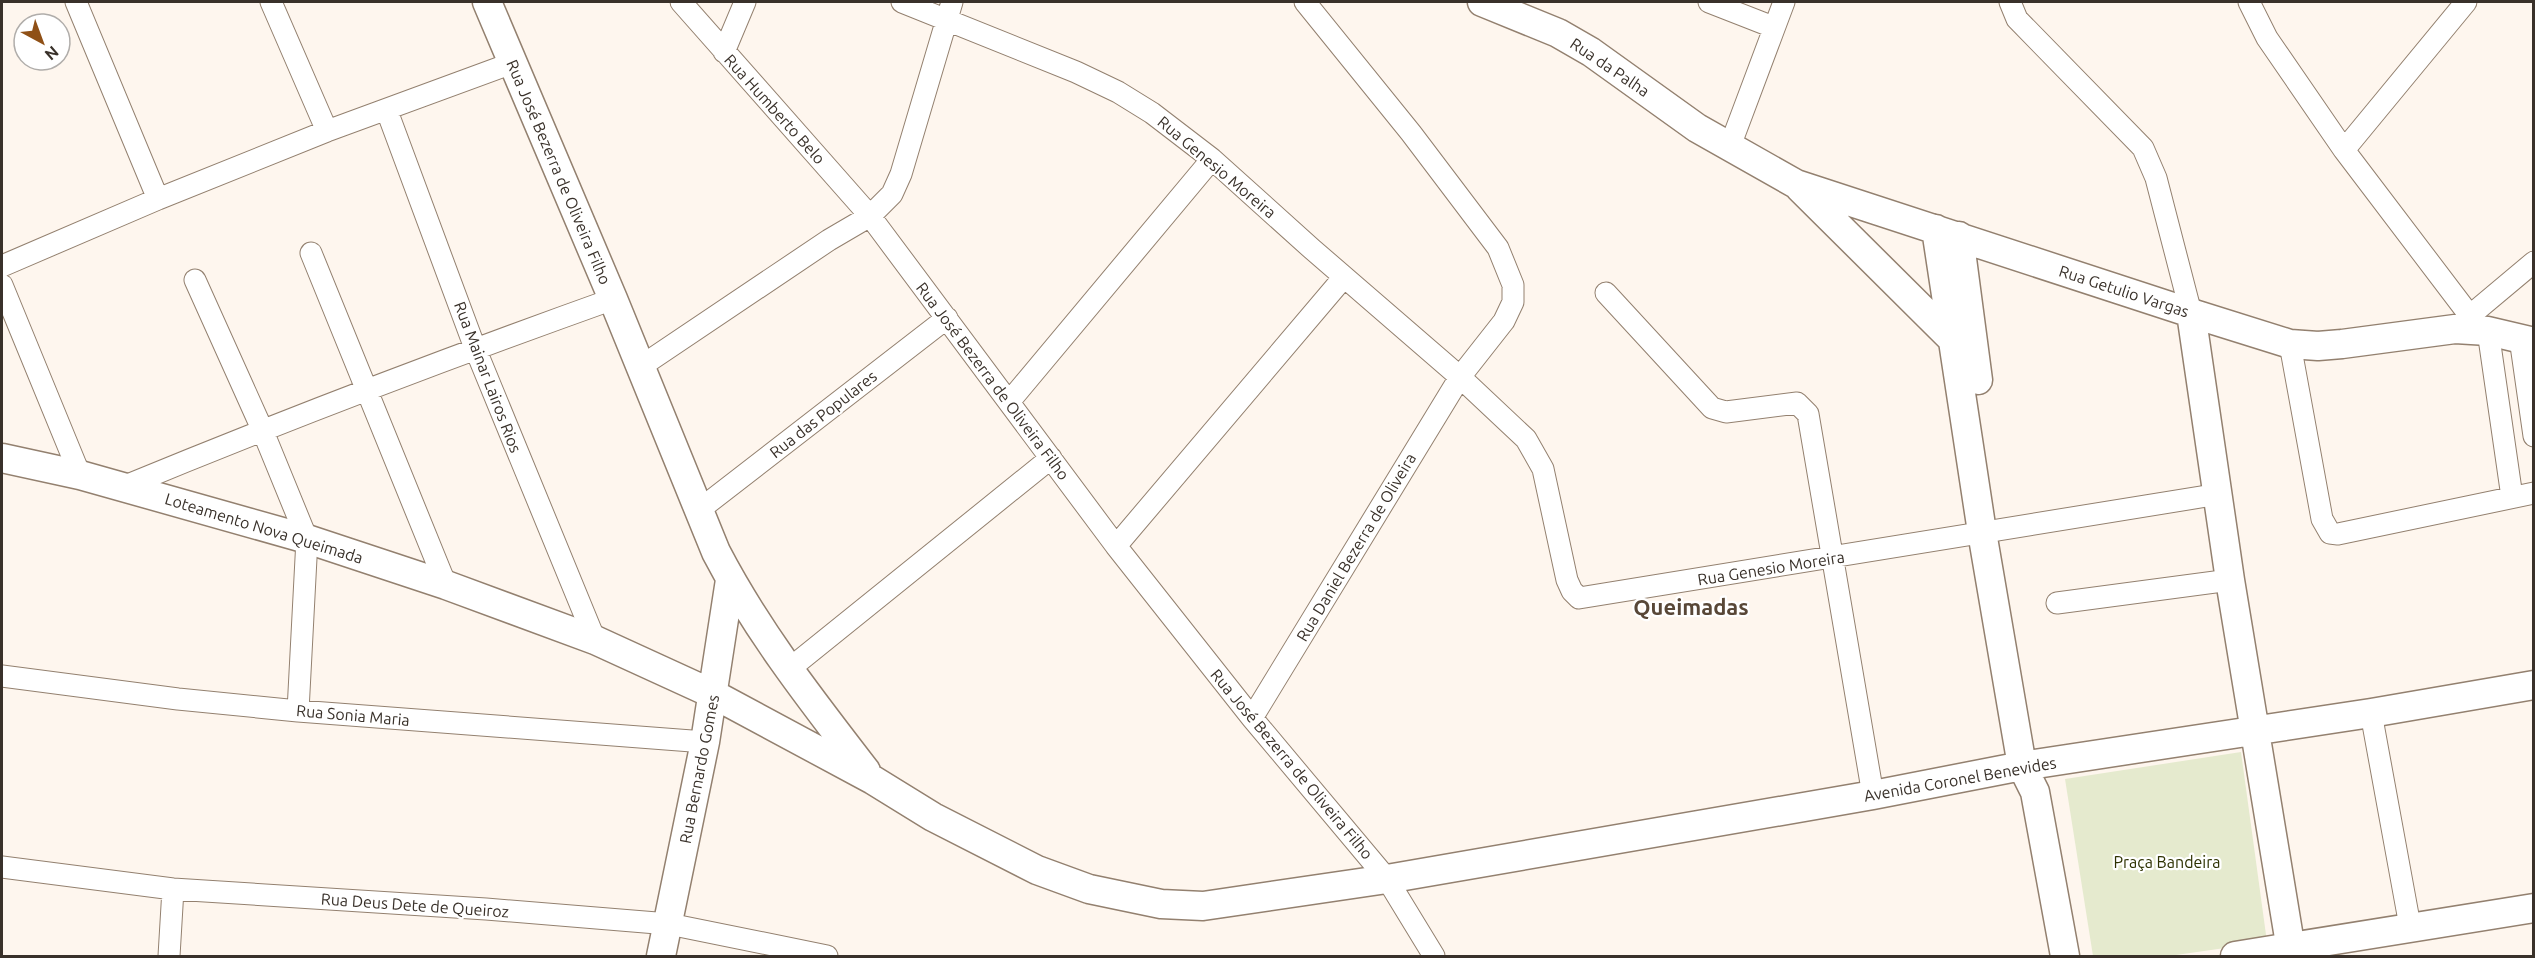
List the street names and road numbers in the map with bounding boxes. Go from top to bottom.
street label: Rua da Palha [1567,34,1653,100]
street label: Rua Humberto Belo [721,51,829,167]
street label: Rua José Bezerra de Oliveira Filho [503,57,615,287]
street label: Rua Genesio Moreira [1154,112,1280,222]
street label: Rua Getulio Vargas [2057,262,2191,321]
street label: Rua José Bezerra de Oliveira Filho [913,279,1073,483]
street label: Rua Mainar Lairos Rios [451,299,525,455]
street label: Rua das Populares [766,367,880,461]
street label: Rua Daniel Bezerra de Oliveira [1293,450,1419,644]
street label: Loteamento Nova Queimada [163,489,365,567]
street label: Rua Genesio Moreira [1696,547,1846,589]
street label: Rua José Bezerra de Oliveira Filho [1207,665,1377,863]
street label: Rua Bernardo Gomes [676,693,722,845]
street label: Rua Sonia Maria [295,701,411,729]
street label: Avenida Coronel Benevides [1862,753,2058,805]
street label: Rua Deus Dete de Queiroz [320,889,510,921]

